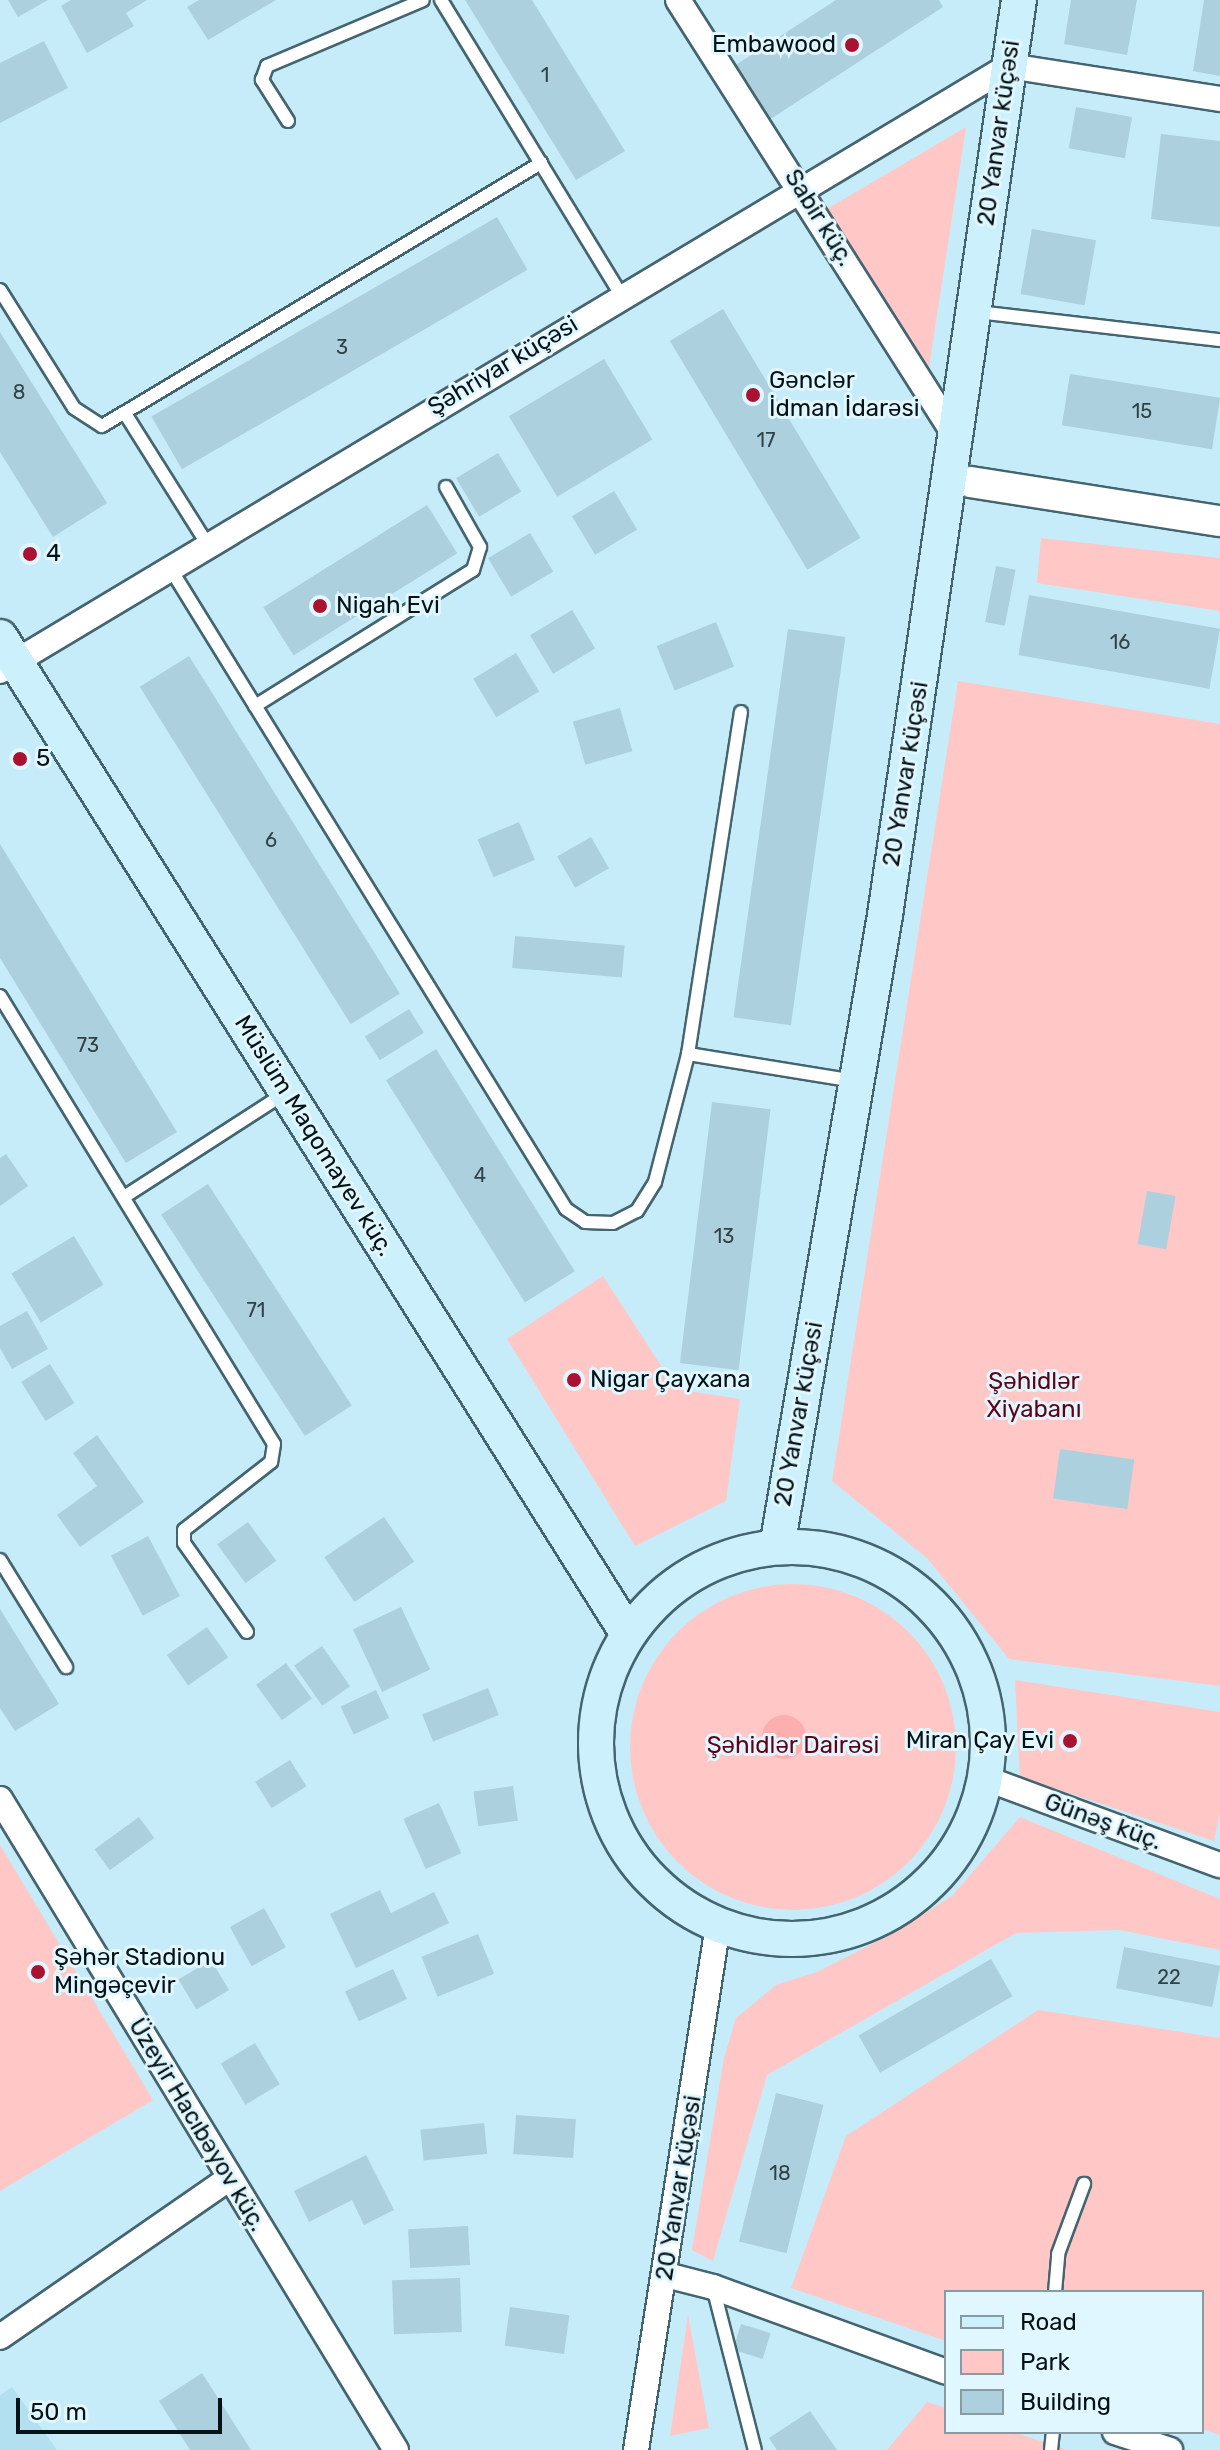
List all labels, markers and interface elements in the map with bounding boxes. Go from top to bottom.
place label: Embawood [712,31,836,59]
marker: Embawood [843,36,861,54]
street label: 20 Yanvar küçəsi [972,38,1026,228]
house number: 1 [541,63,549,87]
street label: Sabir küç. [778,164,860,272]
street label: Şəhriyar küçəsi [423,310,583,422]
house number: 3 [336,335,348,359]
place label: Gənclər İdman İdarəsi [769,367,919,423]
house number: 8 [13,380,25,404]
marker: Gənclər İdman İdarəsi [744,386,762,404]
house number: 15 [1132,399,1152,423]
house number: 17 [757,428,775,452]
place label: 4 [46,540,61,568]
marker: 4 [21,545,39,563]
place label: Nigah Evi [336,592,440,620]
marker: Nigah Evi [311,597,329,615]
house number: 16 [1110,630,1130,654]
street label: 20 Yanvar küçəsi [877,679,935,869]
place label: 5 [36,745,50,773]
marker: 5 [11,750,29,768]
house number: 6 [265,828,277,852]
street label: Müslüm Maqomayev küç. [228,1010,400,1262]
house number: 73 [77,1033,99,1057]
house number: 4 [474,1163,486,1187]
house number: 13 [714,1224,734,1248]
house number: 71 [247,1298,265,1322]
street label: 20 Yanvar küçəsi [768,1319,830,1509]
place label: Nigar Çayxana [590,1366,751,1394]
park label: Şəhidlər Xiyabanı [987,1368,1081,1424]
marker: Nigar Çayxana [565,1371,583,1389]
place label: Miran Çay Evi [905,1727,1054,1755]
park label: Şəhidlər Dairəsi [706,1732,880,1760]
marker: Miran Çay Evi [1061,1732,1079,1750]
street label: Günəş küç. [1040,1787,1166,1857]
place label: Şəhər Stadionu Mingəçevir [54,1944,226,2000]
marker: Şəhər Stadionu Mingəçevir [29,1963,47,1981]
house number: 22 [1157,1965,1181,1989]
street label: Üzeyir Hacıbəyov küç. [122,2013,272,2237]
street label: 20 Yanvar küçəsi [650,2093,708,2283]
house number: 18 [769,2161,791,2185]
legend [944,2290,1204,2434]
text: Road [1020,2308,1077,2336]
text: Park [1020,2348,1070,2376]
scale bar [20,2382,226,2432]
text: Building [1020,2388,1111,2416]
text: 50 m [30,2398,87,2426]

